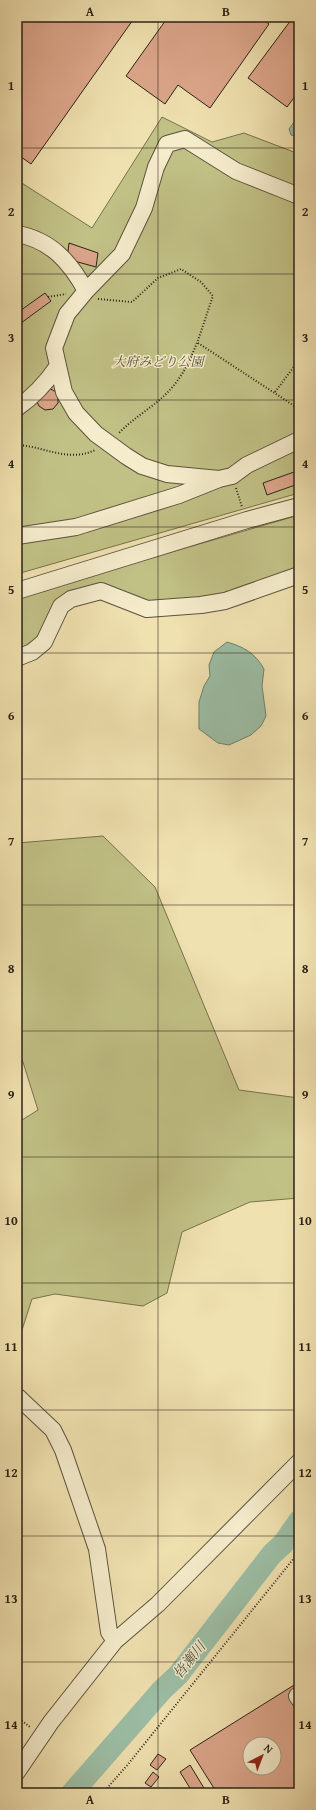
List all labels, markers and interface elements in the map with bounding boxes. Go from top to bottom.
text: A [86,2,95,21]
text: B [222,2,230,21]
text: 1 [8,76,14,95]
text: 1 [302,76,308,95]
text: 2 [8,202,15,221]
text: 2 [302,202,309,221]
text: 3 [8,328,14,347]
text: 3 [302,328,308,347]
park label: 大府みどり公園 [112,352,205,371]
text: 4 [8,454,15,473]
text: 4 [302,454,309,473]
text: 5 [8,580,15,599]
text: 5 [302,580,309,599]
text: 6 [8,706,15,725]
text: 6 [302,706,309,725]
text: 7 [8,832,15,851]
text: 7 [302,832,309,851]
text: 8 [8,959,15,978]
text: 8 [302,959,309,978]
text: 9 [8,1085,15,1104]
text: 9 [302,1085,309,1104]
text: 10 [4,1211,18,1230]
text: 10 [298,1211,312,1230]
text: 11 [4,1337,18,1356]
text: 11 [298,1337,312,1356]
text: 12 [4,1463,18,1482]
text: 12 [298,1463,312,1482]
text: 13 [4,1589,18,1608]
text: 13 [298,1589,312,1608]
water label: 皆瀬川 [168,1636,211,1683]
text: 14 [4,1715,18,1734]
text: 14 [298,1715,312,1734]
north arrow [242,1736,282,1776]
text: N [261,1740,277,1757]
text: A [86,1790,95,1809]
text: B [222,1790,230,1809]

